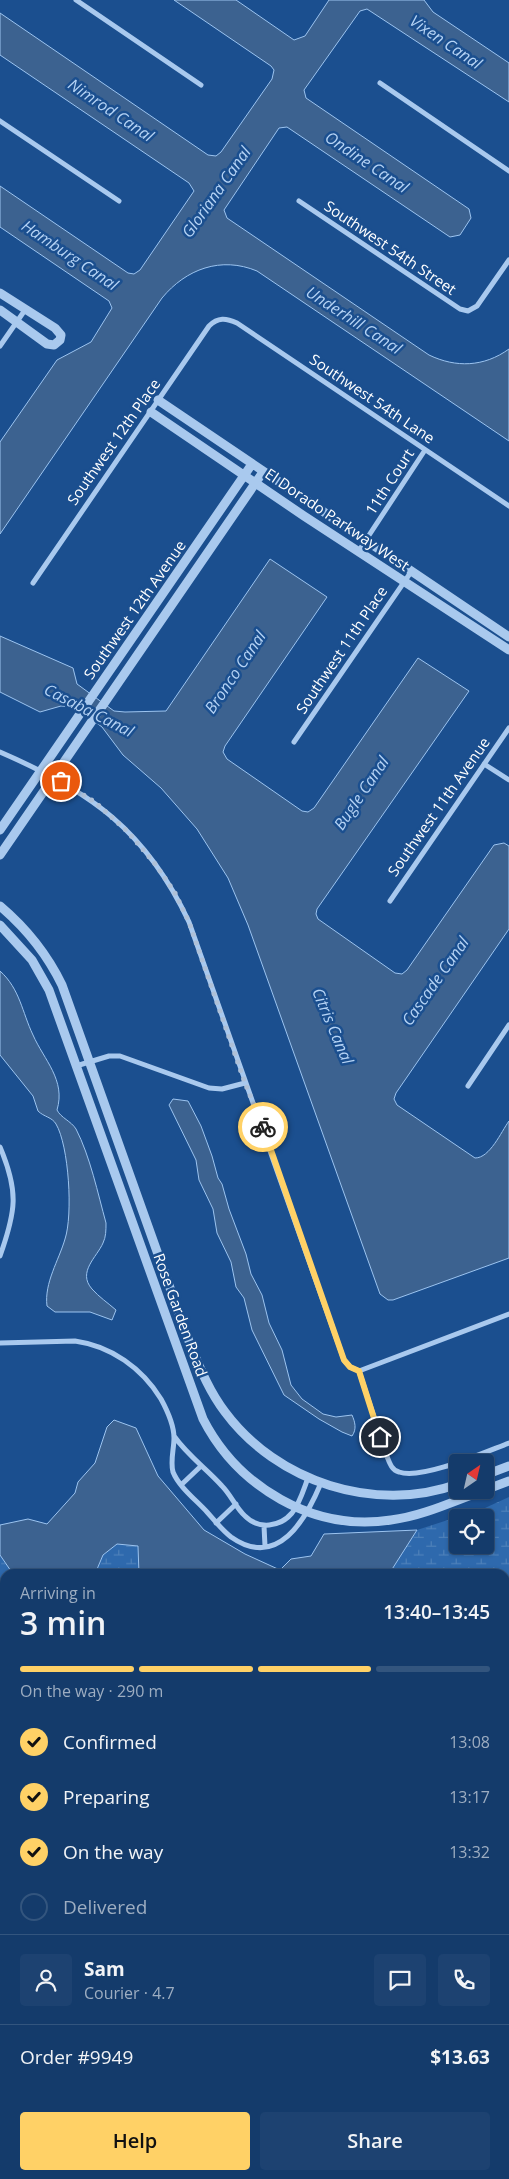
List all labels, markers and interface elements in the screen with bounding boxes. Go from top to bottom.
water label: Vixen Canal [406,10,487,75]
water label: Nimrod Canal [64,73,159,147]
water label: Ondine Canal [321,126,414,199]
water label: Gloriana Canal [176,141,256,242]
street label: Southwest 54th Street [321,196,460,299]
water label: Hamburg Canal [17,215,123,296]
water label: Underhill Canal [302,281,407,360]
street label: Southwest 54th Lane [306,349,439,448]
street label: Southwest 12th Place [62,374,164,509]
street label: 11th Court [360,445,418,518]
street label: El Dorado Parkway West [261,463,414,575]
street label: Southwest 12th Avenue [79,536,190,683]
street label: Southwest 11th Place [291,582,391,717]
water label: Bronco Canal [199,626,271,718]
water label: Casaba Canal [41,678,138,742]
street label: Southwest 11th Avenue [383,733,494,880]
water label: Bugle Canal [328,751,394,834]
pin [40,760,82,802]
icon: bag [47,767,75,795]
water label: Cascade Canal [396,931,474,1030]
water label: Citris Canal [307,984,359,1068]
courier [238,1102,288,1152]
icon: bike [249,1113,277,1141]
street label: Rose Garden Road [149,1250,213,1379]
pin [359,1416,401,1458]
icon: home [366,1423,394,1451]
north arrow [449,1454,494,1499]
map controls [449,1454,494,1554]
button: locate [449,1509,494,1554]
text: Arriving in [20,1582,96,1604]
text: 13:40–13:45 [383,1599,490,1625]
text: 3 min [20,1601,106,1644]
text: On the way · 290 m [20,1680,163,1702]
icon: check [20,1728,48,1756]
text: Confirmed [63,1729,157,1755]
text: 13:08 [449,1731,490,1753]
icon: check [20,1783,48,1811]
text: Preparing [63,1784,150,1810]
text: 13:17 [449,1786,490,1808]
icon: check [20,1838,48,1866]
text: On the way [63,1839,163,1865]
text: 13:32 [449,1841,490,1863]
text: Delivered [63,1894,147,1920]
button: person [20,1954,72,2006]
button: chat [374,1954,426,2006]
button: phone [438,1954,490,2006]
text: Sam [84,1956,125,1982]
text: Courier · 4.7 [84,1982,175,2004]
text: Order #9949 [20,2044,133,2070]
text: $13.63 [430,2044,490,2070]
button: Help [20,2112,250,2170]
button: Share [260,2112,490,2170]

